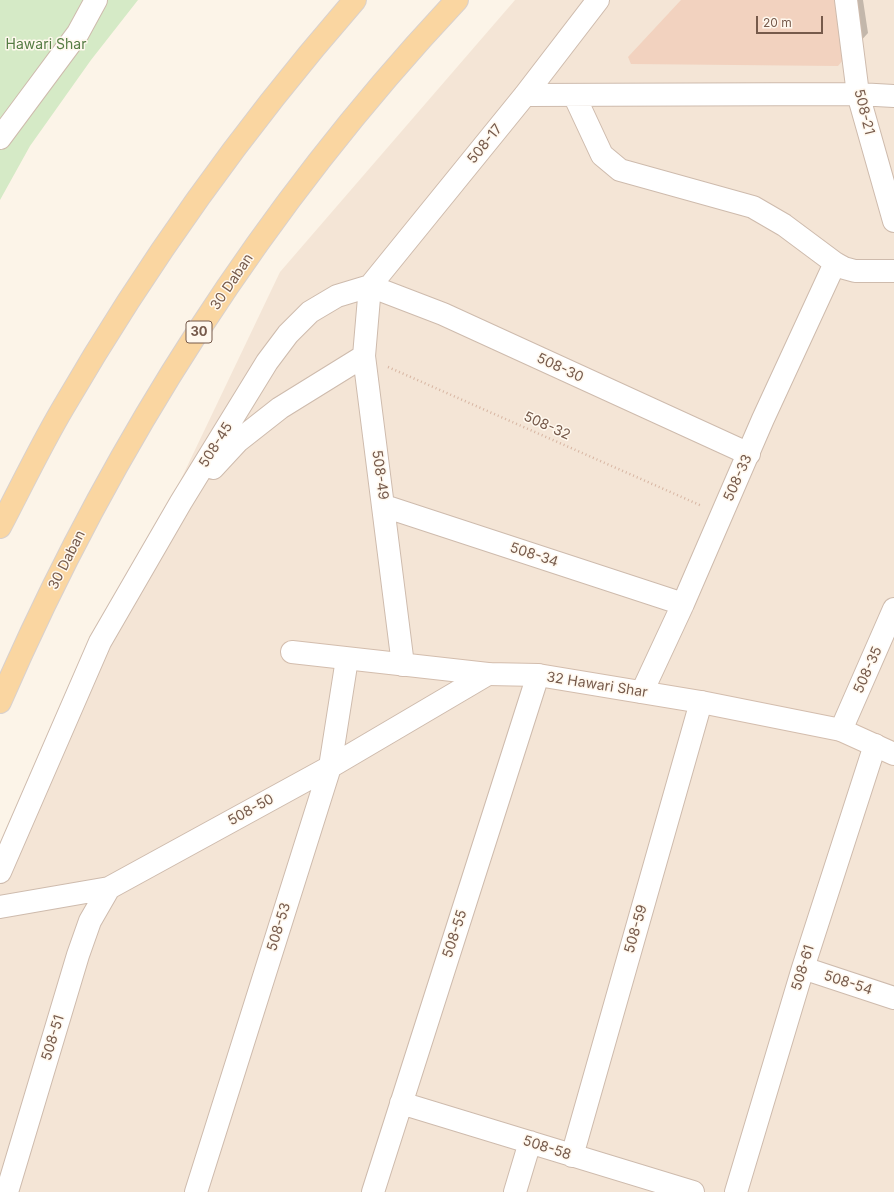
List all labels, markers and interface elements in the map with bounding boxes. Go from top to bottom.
scale bar [758,8,825,34]
text: 20 m [763,15,792,30]
park label: Hawari Shar [6,37,86,53]
street label: 508-21 [850,88,878,136]
street label: 508-17 [464,121,506,167]
street label: 30 Daban [207,251,257,313]
road number: 30 [186,321,212,343]
street label: 508-30 [534,350,586,386]
street label: 508-32 [521,408,573,444]
street label: 508-45 [196,419,236,471]
street label: 508-49 [368,449,392,501]
street label: 508-33 [720,452,756,504]
street label: 30 Daban [45,528,89,592]
street label: 508-34 [508,539,560,571]
street label: 508-35 [850,644,886,696]
street label: 32 Hawari Shar [545,669,649,701]
street label: 508-50 [225,791,277,829]
street label: 508-53 [264,901,294,953]
street label: 508-59 [621,903,651,955]
street label: 508-55 [439,908,471,960]
street label: 508-61 [788,943,818,993]
street label: 508-54 [822,967,874,999]
street label: 508-51 [38,1013,68,1063]
street label: 508-58 [521,1132,573,1164]

